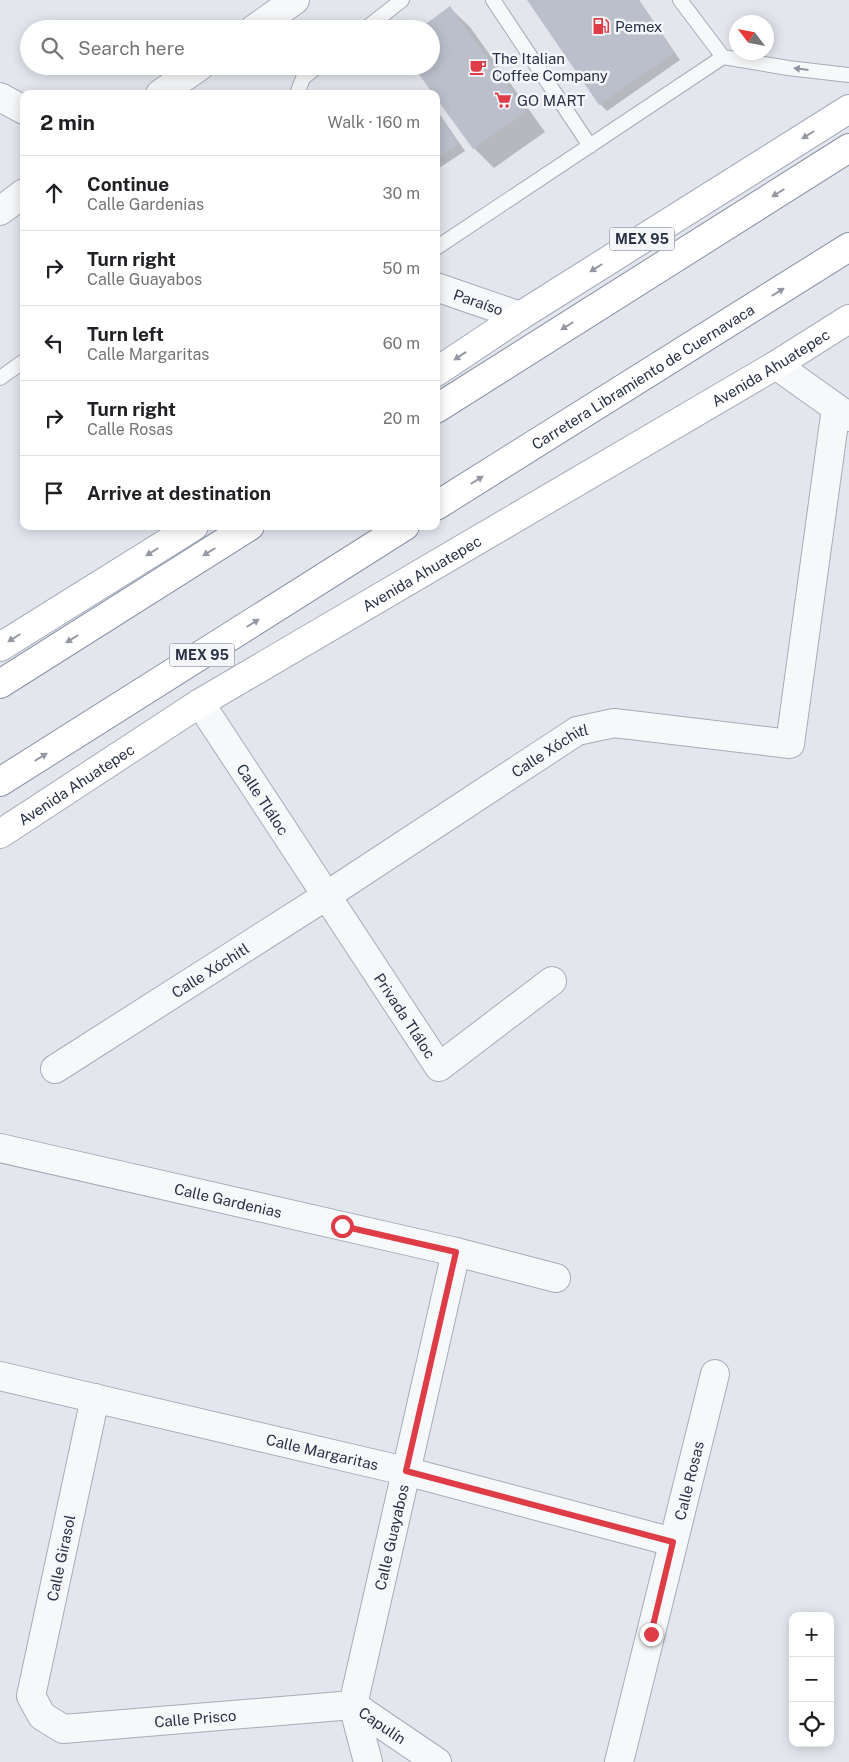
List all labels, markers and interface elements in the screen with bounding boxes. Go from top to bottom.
north arrow [729,15,774,60]
fuel station icon: Pemex [591,16,611,36]
place label: Pemex [615,18,662,35]
search box [20,20,440,75]
icon: search [38,34,66,62]
text: Search here [78,37,185,59]
place label: The Italian Coffee Company [492,50,608,84]
cafe icon: The Italian Coffee Company [468,57,488,77]
one-way arrow [792,65,808,73]
supermarket icon: GO MART [493,90,513,110]
place label: GO MART [517,92,586,109]
text: 2 min [40,110,95,135]
text: Walk · 160 m [328,113,420,132]
one-way arrow [801,130,814,140]
text: Continue [87,173,169,195]
icon: ahead [40,179,68,207]
text: 30 m [383,184,420,203]
one-way arrow [772,188,785,197]
text: Calle Gardenias [87,195,204,214]
road number: MEX 95 [610,228,674,250]
text: Turn right [87,248,176,270]
icon: right [40,254,68,282]
text: 50 m [382,259,420,278]
one-way arrow [590,264,603,273]
text: Calle Guayabos [87,270,202,289]
street label: Paraíso [452,285,506,318]
one-way arrow [772,287,785,296]
street label: Carretera Libramiento de Cuernavaca [528,300,757,453]
one-way arrow [560,322,573,331]
text: Turn left [87,323,164,345]
street label: Avenida Ahuatepec [708,325,832,409]
icon: left [40,329,68,357]
text: 60 m [383,334,420,353]
text: Calle Margaritas [87,345,209,364]
one-way arrow [453,351,466,361]
text: Turn right [87,398,176,420]
icon: right [40,404,68,432]
text: 20 m [383,409,420,428]
text: Calle Rosas [87,420,173,439]
one-way arrow [471,475,484,485]
icon: arrive [40,479,68,507]
text: Arrive at destination [87,482,271,504]
street label: Avenida Ahuatepec [359,532,484,614]
one-way arrow [146,547,159,557]
one-way arrow [203,548,216,557]
one-way arrow [246,618,259,627]
one-way arrow [8,633,21,643]
one-way arrow [65,634,78,644]
road number: MEX 95 [170,644,234,666]
street label: Calle Xóchitl [508,720,590,780]
street label: Avenida Ahuatepec [15,740,137,828]
one-way arrow [35,752,48,761]
street label: Calle Tláloc [234,760,293,838]
street label: Calle Xóchitl [168,939,252,1001]
street label: Privada Tláloc [371,970,439,1061]
street label: Calle Gardenias [173,1180,284,1221]
route start [331,1215,354,1238]
street label: Calle Margaritas [264,1430,380,1473]
street label: Calle Rosas [671,1439,707,1522]
street label: Calle Guayabos [371,1483,411,1592]
street label: Calle Girasol [44,1513,78,1603]
map controls [789,1612,834,1747]
button: + [789,1612,834,1657]
route end [640,1623,663,1646]
button: − [789,1657,834,1702]
button: locate [789,1702,834,1747]
street label: Capulín [356,1703,409,1747]
street label: Calle Prisco [153,1706,237,1730]

